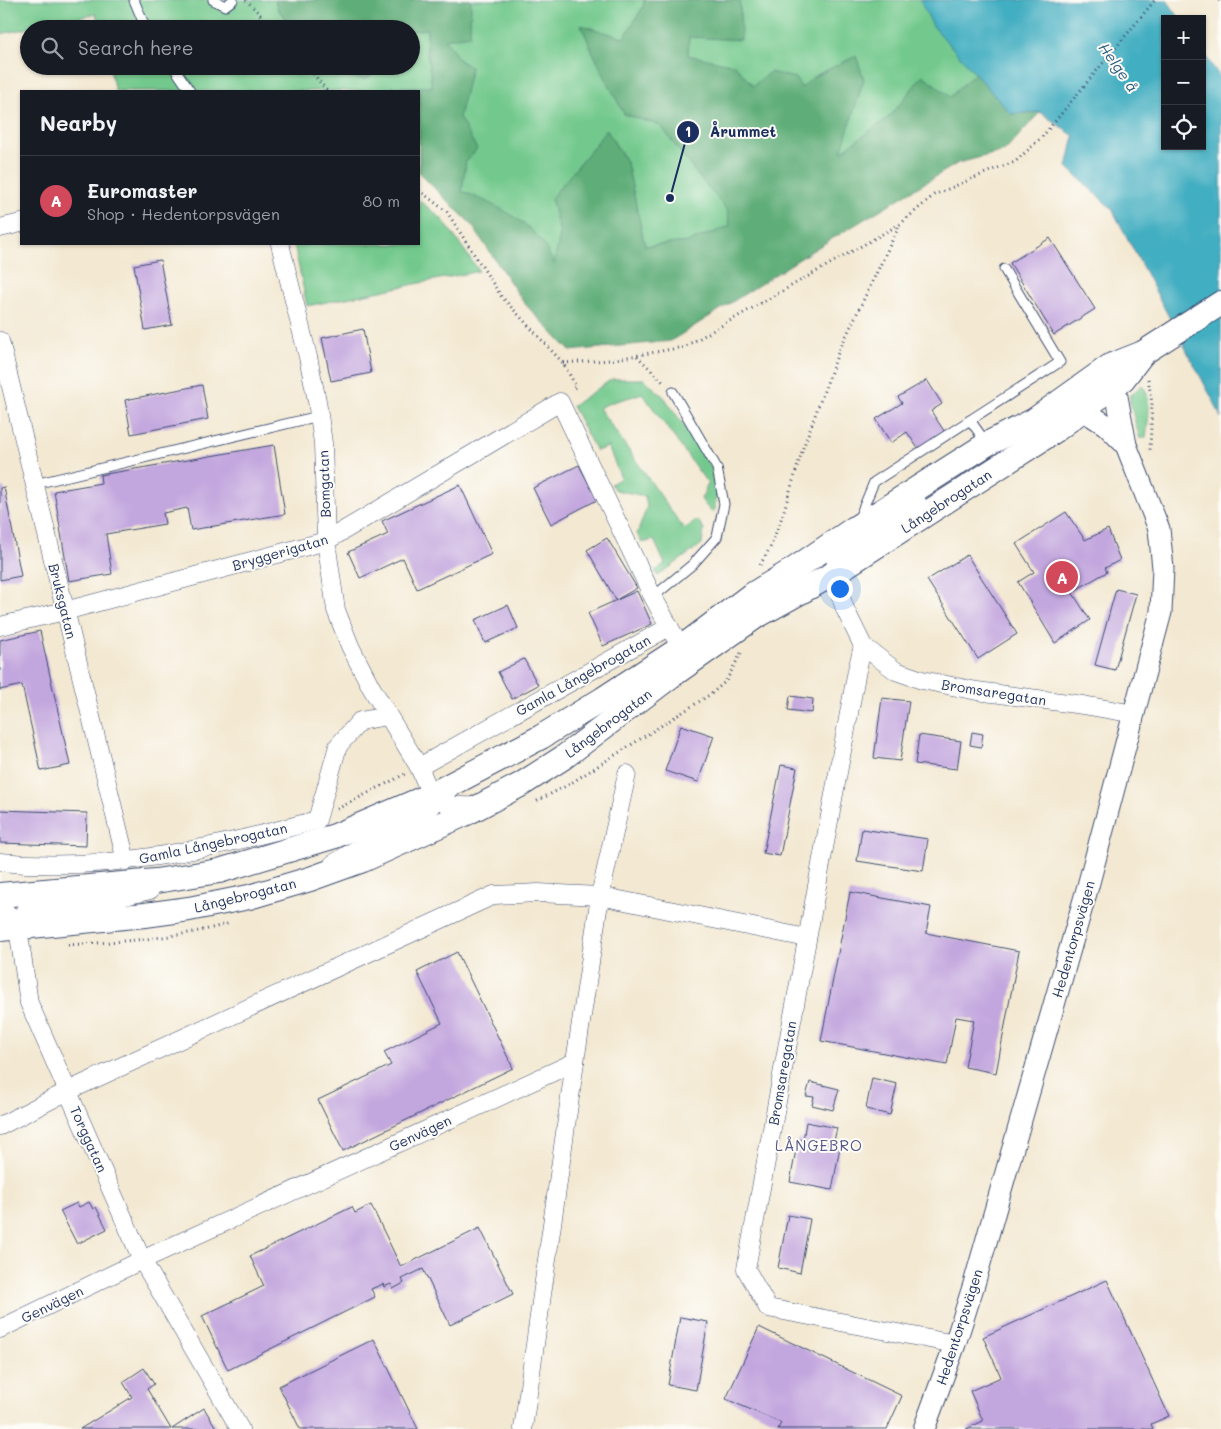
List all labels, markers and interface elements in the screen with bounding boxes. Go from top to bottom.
map controls [1161,15,1206,150]
button: + [1161,15,1206,60]
search box [20,20,420,75]
icon: search [38,34,66,62]
text: Search here [78,35,194,60]
water label: Helge å [1095,38,1143,96]
button: − [1161,60,1206,105]
button: locate [1161,105,1206,150]
text: Nearby [40,109,117,136]
callout: Årummet [675,117,787,147]
text: Årummet [710,120,776,141]
text: 1 [685,121,691,141]
text: Euromaster [87,178,197,203]
text: A [50,190,62,211]
text: 80 m [363,190,400,211]
text: Shop · Hedentorpsvägen [87,203,280,224]
street label: Bomgatan [313,450,335,518]
street label: Långebrogatan [897,465,995,537]
street label: Bryggerigatan [230,529,330,575]
pin: A [1046,558,1078,596]
street label: Bruksgatan [44,561,82,641]
your location [827,576,853,602]
street label: Gamla Långebrogatan [512,630,654,720]
street label: Bromsaregatan [940,674,1048,710]
street label: Långebrogatan [561,684,655,762]
street label: Gamla Långebrogatan [137,818,289,868]
street label: Långebrogatan [192,873,298,917]
street label: Hedentorpsvägen [1047,878,1099,1000]
street label: Bromsaregatan [763,1019,801,1127]
street label: Torggatan [66,1103,112,1175]
street label: Genvägen [386,1110,454,1156]
district label: LÅNGEBRO [775,1135,863,1155]
street label: Hedentorpsvägen [931,1267,987,1387]
street label: Genvägen [18,1281,86,1327]

